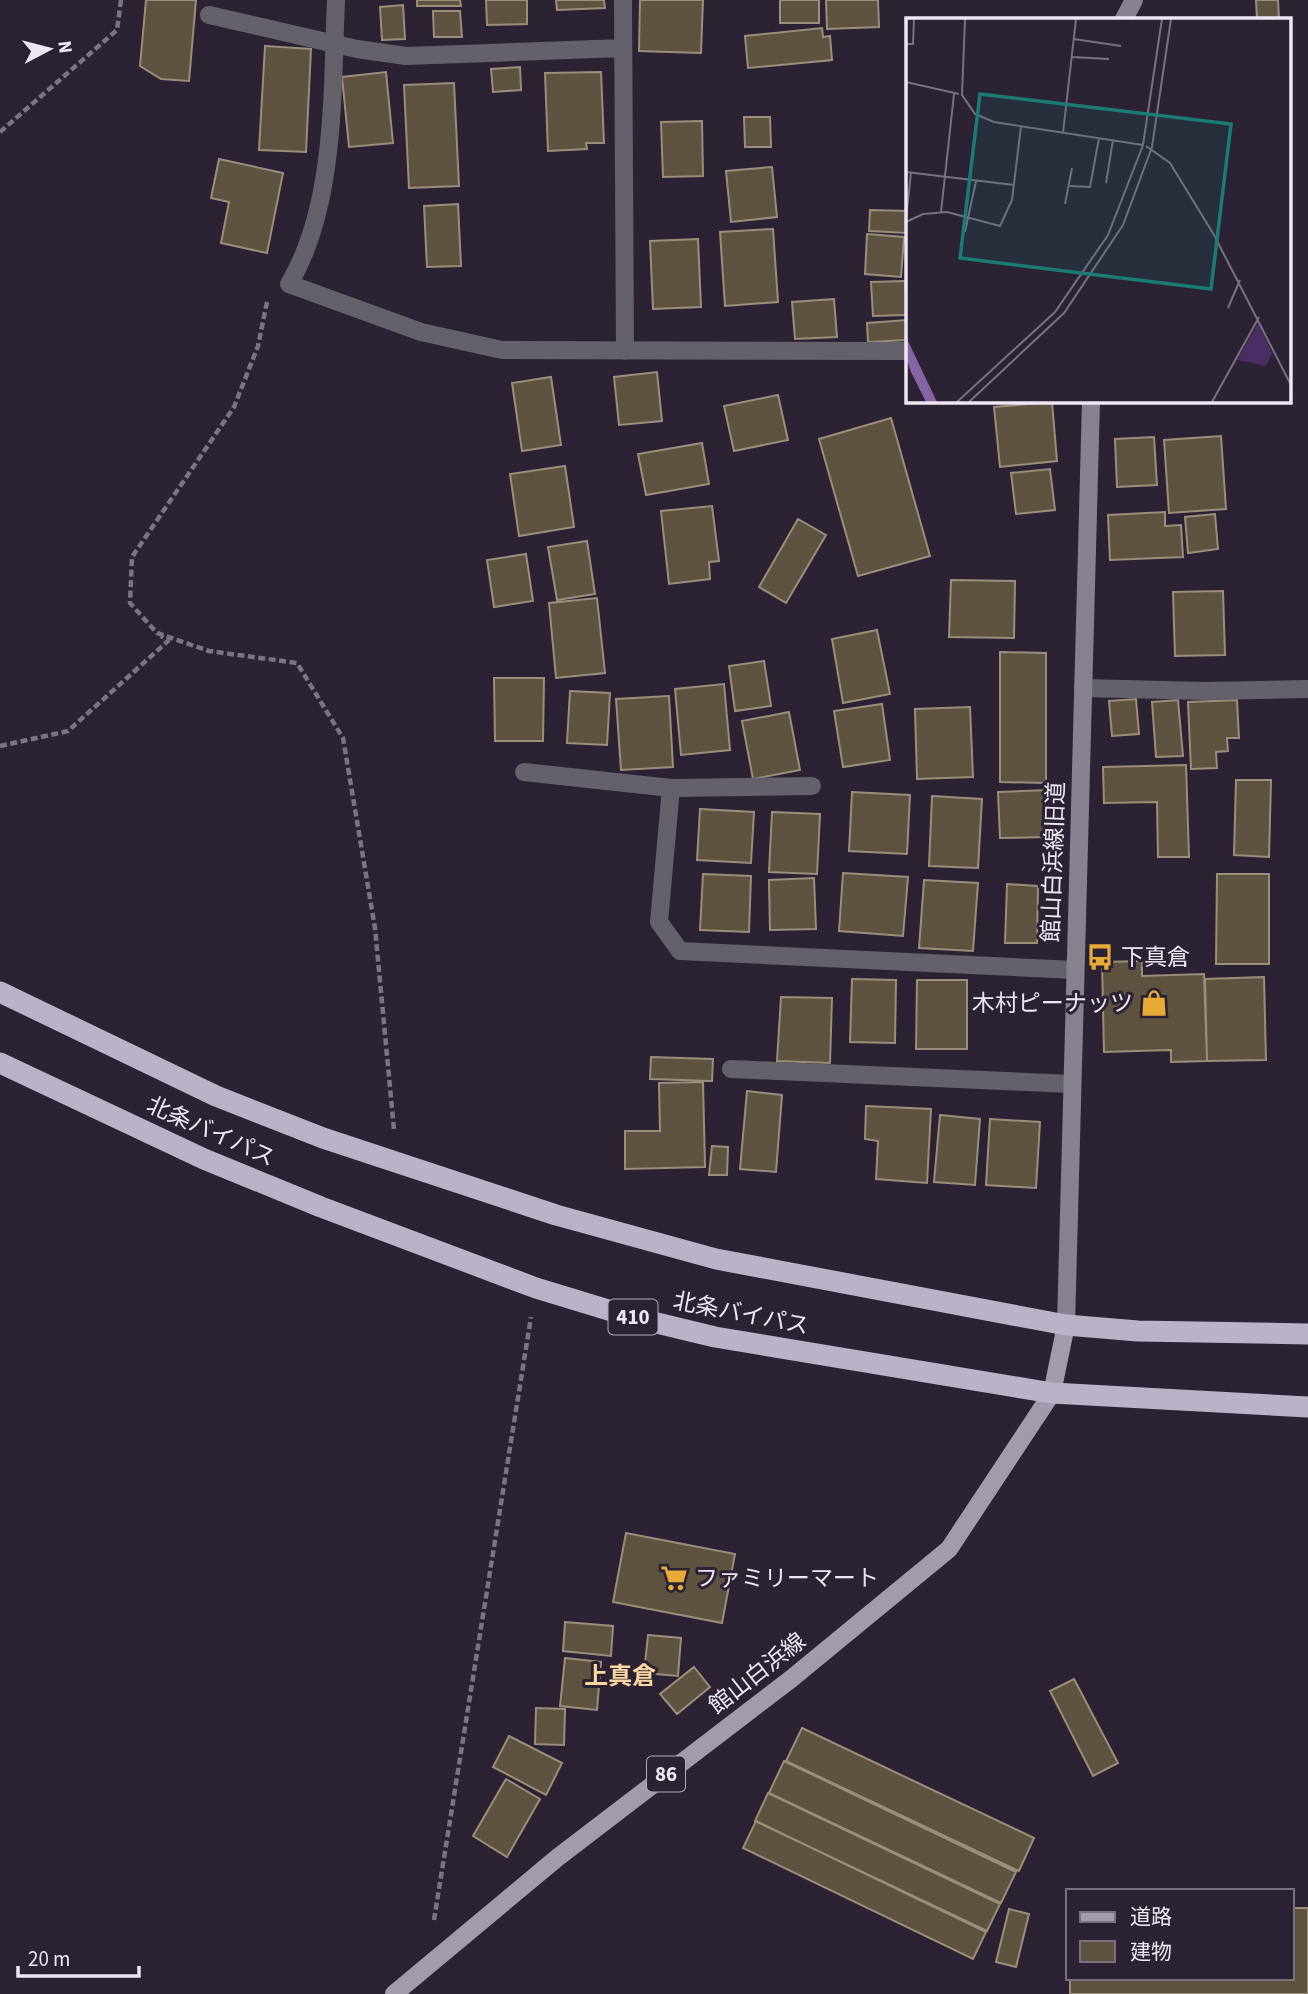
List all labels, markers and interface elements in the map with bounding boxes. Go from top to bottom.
north arrow [14,14,84,84]
inset map [906,18,1290,402]
text: N [50,39,79,55]
street label: 館山白浜線旧道 [1034,781,1073,943]
place label: 下真倉 [1121,941,1190,974]
bus stop icon: 下真倉 [1085,942,1115,972]
place label: 木村ピーナッツ [972,987,1133,1020]
shop icon: 木村ピーナッツ [1139,988,1169,1018]
street label: 北条バイパス [141,1088,280,1175]
street label: 北条バイパス [670,1284,812,1343]
road number: 410 [608,1300,658,1334]
place label: ファミリーマート [695,1562,879,1595]
supermarket icon: ファミリーマート [659,1563,689,1593]
street label: 館山白浜線 [702,1625,813,1722]
district label: 上真倉 [584,1659,656,1694]
road number: 86 [647,1756,685,1792]
legend [1066,1889,1294,1980]
text: 道路 [1130,1902,1172,1932]
scale bar [18,1934,138,1978]
text: 建物 [1130,1937,1172,1967]
text: 20 m [28,1944,70,1974]

